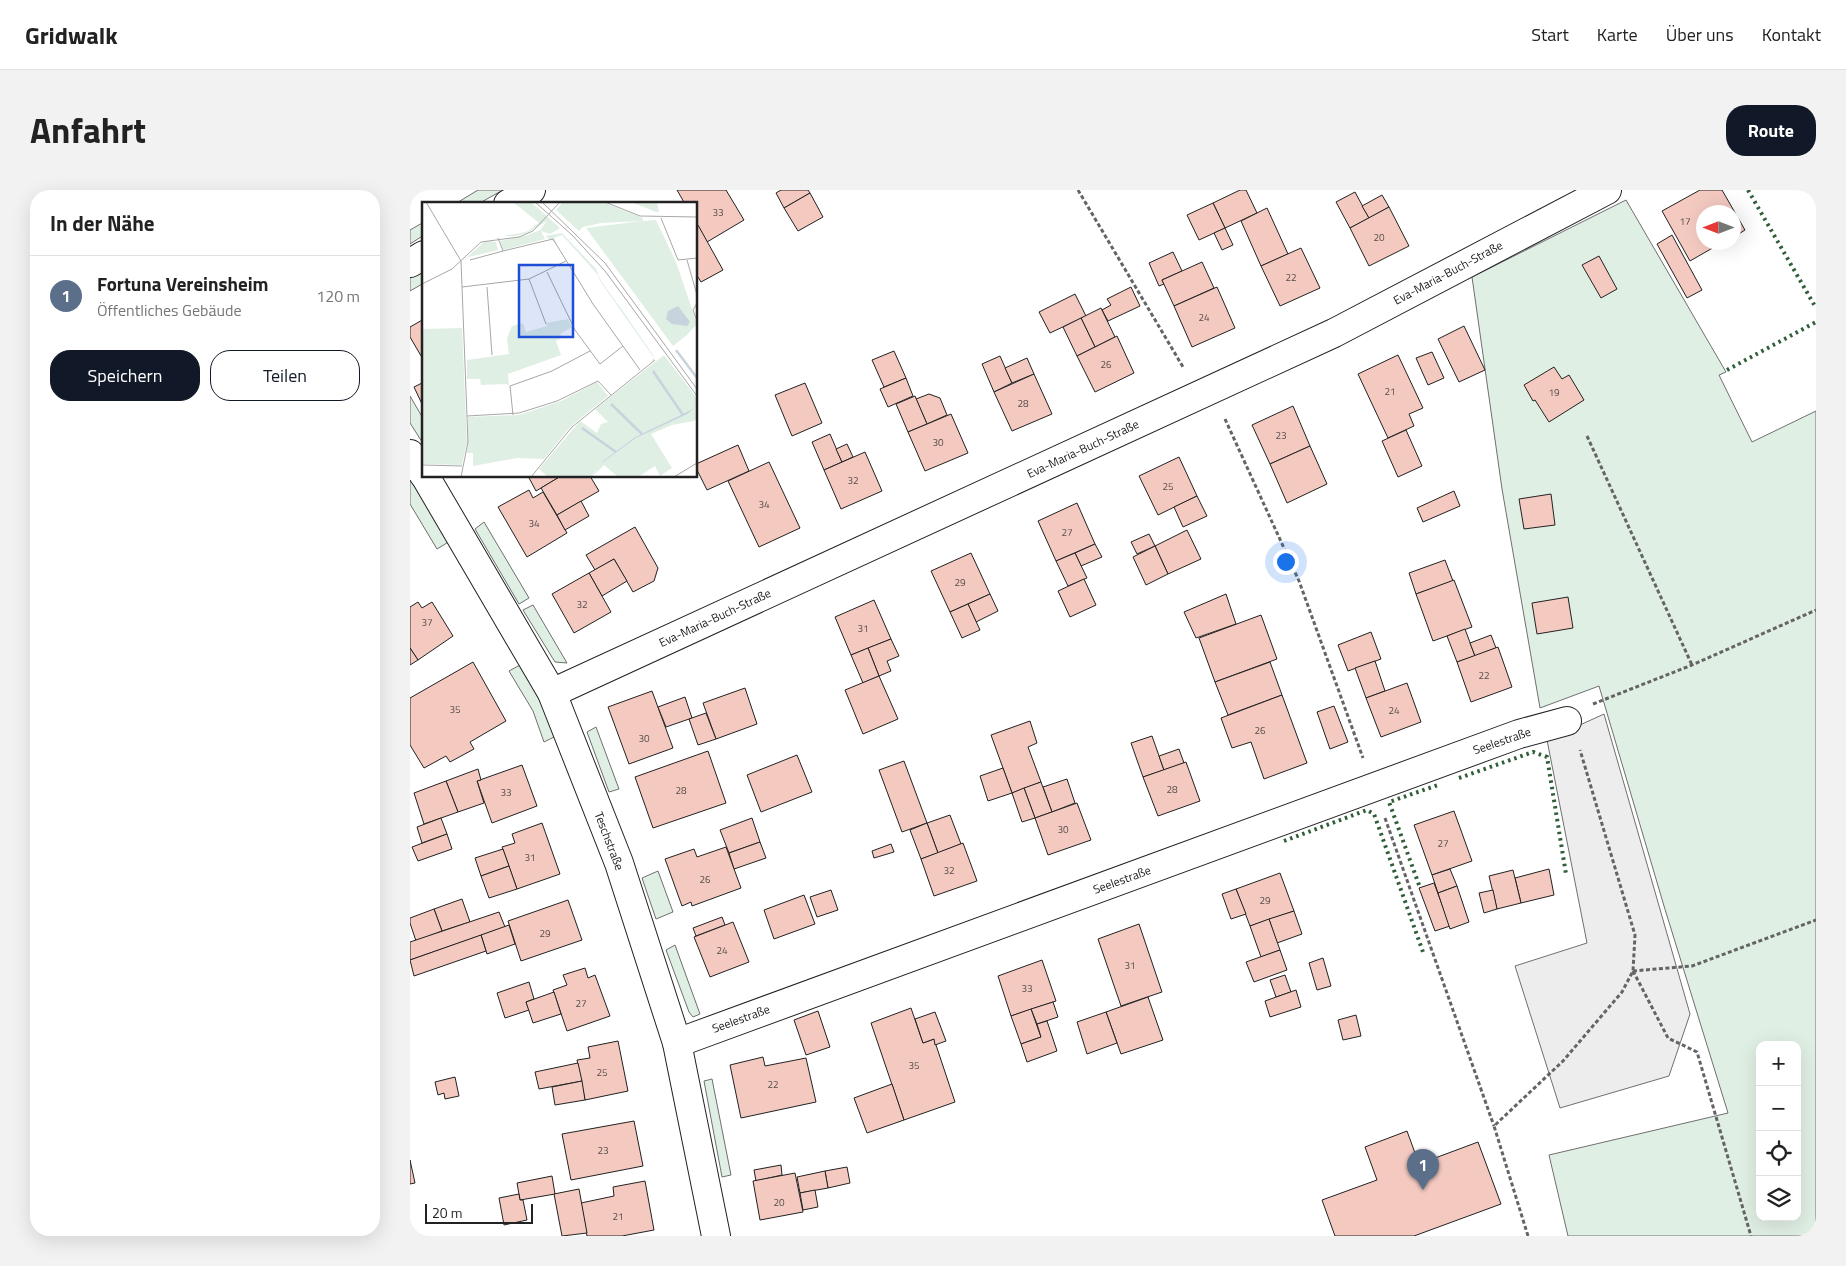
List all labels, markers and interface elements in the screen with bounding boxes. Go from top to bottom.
text: Gridwalk [25,17,118,53]
text: Start [1531,21,1569,48]
text: Karte [1597,21,1638,48]
text: Über uns [1666,21,1734,48]
text: Kontakt [1762,21,1821,48]
text: Anfahrt [30,103,146,157]
button: Route [1726,105,1816,156]
inset map [422,202,698,478]
house number: 33 [712,205,724,220]
north arrow [1696,205,1741,250]
text: In der Nähe [50,207,155,239]
house number: 17 [1679,214,1691,229]
house number: 20 [1373,230,1385,245]
street label: Eva-Maria-Buch-Straße [1390,236,1506,310]
text: Fortuna Vereinsheim [97,269,269,298]
house number: 22 [1285,270,1297,285]
text: 1 [62,284,70,308]
text: 120 m [316,284,360,308]
text: Öffentliches Gebäude [97,298,241,322]
house number: 24 [1198,310,1210,325]
button: Speichern [50,350,200,401]
button: Teilen [210,350,360,401]
house number: 26 [1100,357,1112,372]
house number: 21 [1384,384,1396,399]
house number: 19 [1548,385,1560,400]
house number: 28 [1017,396,1029,411]
street label: Eva-Maria-Buch-Straße [1024,414,1142,483]
house number: 23 [1275,428,1287,443]
house number: 30 [932,435,944,450]
house number: 32 [847,473,859,488]
house number: 25 [1162,479,1174,494]
house number: 34 [758,497,770,512]
house number: 34 [528,516,540,531]
house number: 27 [1061,525,1073,540]
your location [1273,549,1299,575]
house number: 29 [954,575,966,590]
street label: Eva-Maria-Buch-Straße [656,583,774,652]
house number: 32 [576,597,588,612]
house number: 37 [421,615,433,630]
house number: 31 [857,621,869,636]
house number: 22 [1478,668,1490,683]
house number: 35 [449,702,461,717]
house number: 24 [1388,703,1400,718]
street label: Seelestraße [1470,722,1533,759]
house number: 26 [1254,723,1266,738]
house number: 30 [638,731,650,746]
house number: 28 [1166,782,1178,797]
house number: 28 [675,783,687,798]
house number: 33 [500,785,512,800]
street label: Teschstraße [590,809,629,873]
house number: 30 [1057,822,1069,837]
house number: 27 [1437,836,1449,851]
house number: 31 [524,850,536,865]
street label: Seelestraße [1090,860,1153,899]
house number: 32 [943,863,955,878]
house number: 26 [699,872,711,887]
house number: 29 [1259,893,1271,908]
house number: 29 [539,926,551,941]
house number: 24 [716,943,728,958]
house number: 31 [1124,958,1136,973]
house number: 33 [1021,981,1033,996]
house number: 27 [575,996,587,1011]
street label: Seelestraße [709,999,772,1038]
map controls [1756,1041,1801,1221]
button: + [1756,1041,1801,1086]
house number: 35 [908,1058,920,1073]
house number: 25 [596,1065,608,1080]
house number: 22 [767,1077,779,1092]
button: − [1756,1086,1801,1131]
button: locate [1756,1131,1801,1176]
house number: 23 [597,1143,609,1158]
pin: 1 [1407,1149,1439,1190]
button: layers [1756,1176,1801,1221]
house number: 20 [773,1195,785,1210]
scale bar [425,1201,532,1224]
text: 20 m [432,1202,462,1223]
house number: 21 [612,1209,624,1224]

